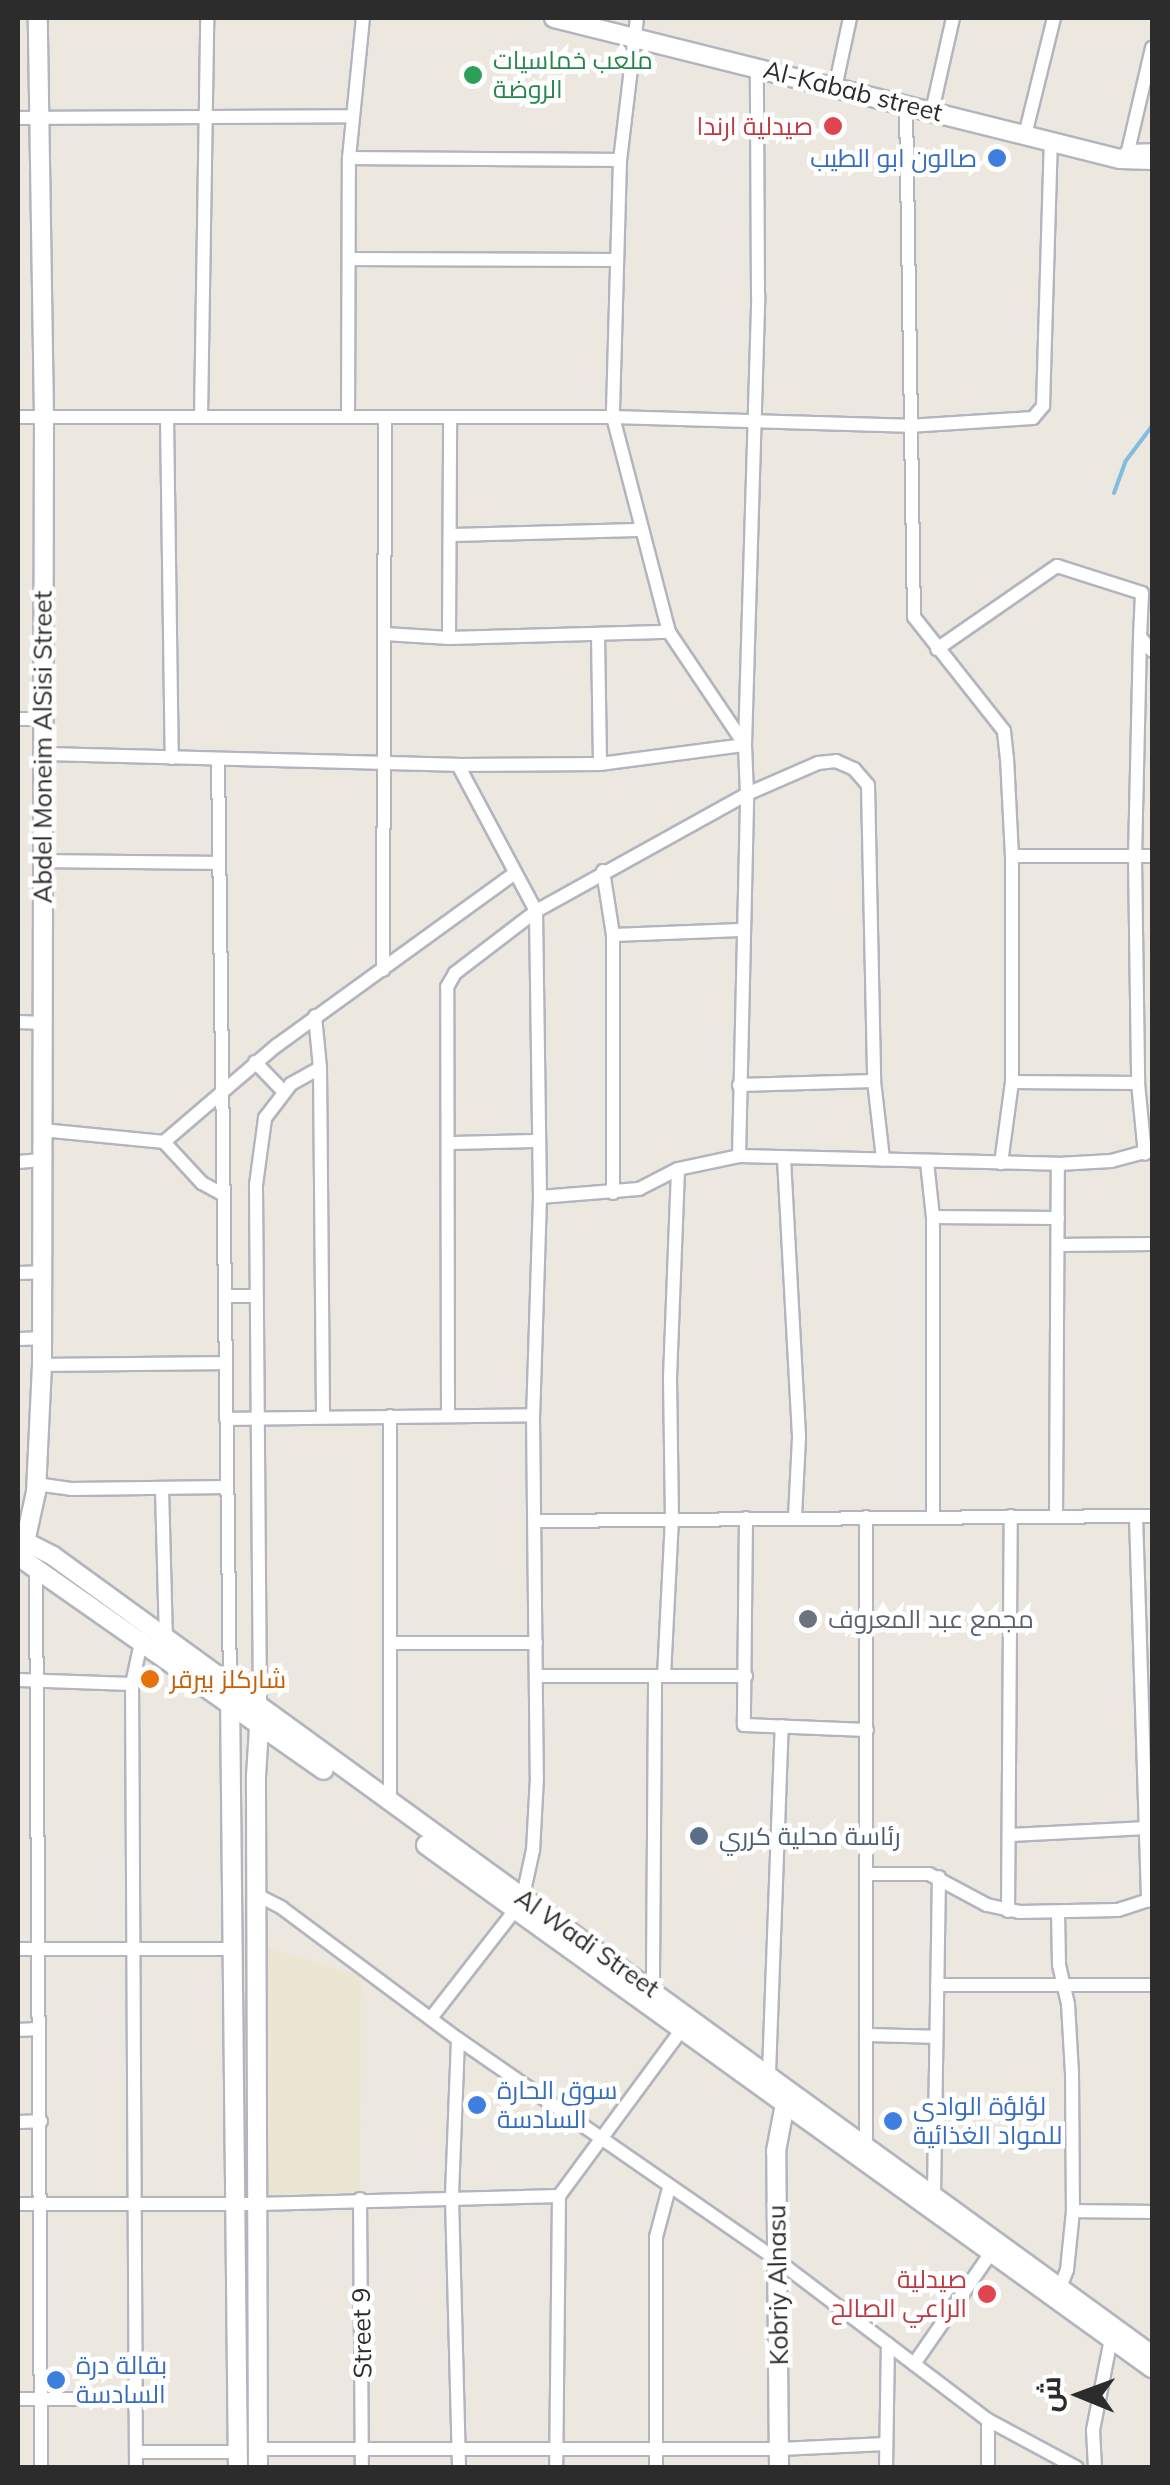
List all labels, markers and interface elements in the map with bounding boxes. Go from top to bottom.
place label: ملعب خماسيات الروضة [493,46,653,105]
street label: Al-Kabab street [760,54,946,128]
marker: ملعب خماسيات الروضة [462,64,484,86]
place label: صيدلية ارندا [697,111,813,141]
marker: صيدلية ارندا [822,115,844,137]
place label: صالون ابو الطيب [810,143,977,173]
marker: صالون ابو الطيب [986,147,1008,169]
street label: Abdel Moneim AlSisi Street [28,591,58,903]
place label: مجمع عبد المعروف [828,1604,1034,1634]
marker: مجمع عبد المعروف [797,1608,819,1630]
place label: شاركلز بيرقر [170,1664,286,1694]
marker: شاركلز بيرقر [139,1668,161,1690]
place label: رئاسة محلية كرري [719,1821,900,1851]
marker: رئاسة محلية كرري [688,1825,710,1847]
street label: Al Wadi Street [509,1882,665,2004]
place label: سوق الحارة السادسة [497,2076,617,2135]
place label: لؤلؤة الوادي للمواد الغذائية [913,2092,1062,2151]
marker: سوق الحارة السادسة [466,2094,488,2116]
marker: لؤلؤة الوادي للمواد الغذائية [882,2110,904,2132]
street label: Kobriy Alnasu [762,2205,794,2365]
place label: صيدلية الراعي الصالح [831,2265,967,2324]
marker: صيدلية الراعي الصالح [976,2283,998,2305]
street label: Street 9 [346,2287,378,2379]
north arrow [1030,2345,1130,2445]
place label: بقالة درة السادسة [76,2351,167,2410]
marker: بقالة درة السادسة [45,2369,67,2391]
text: ش [1032,2376,1067,2413]

